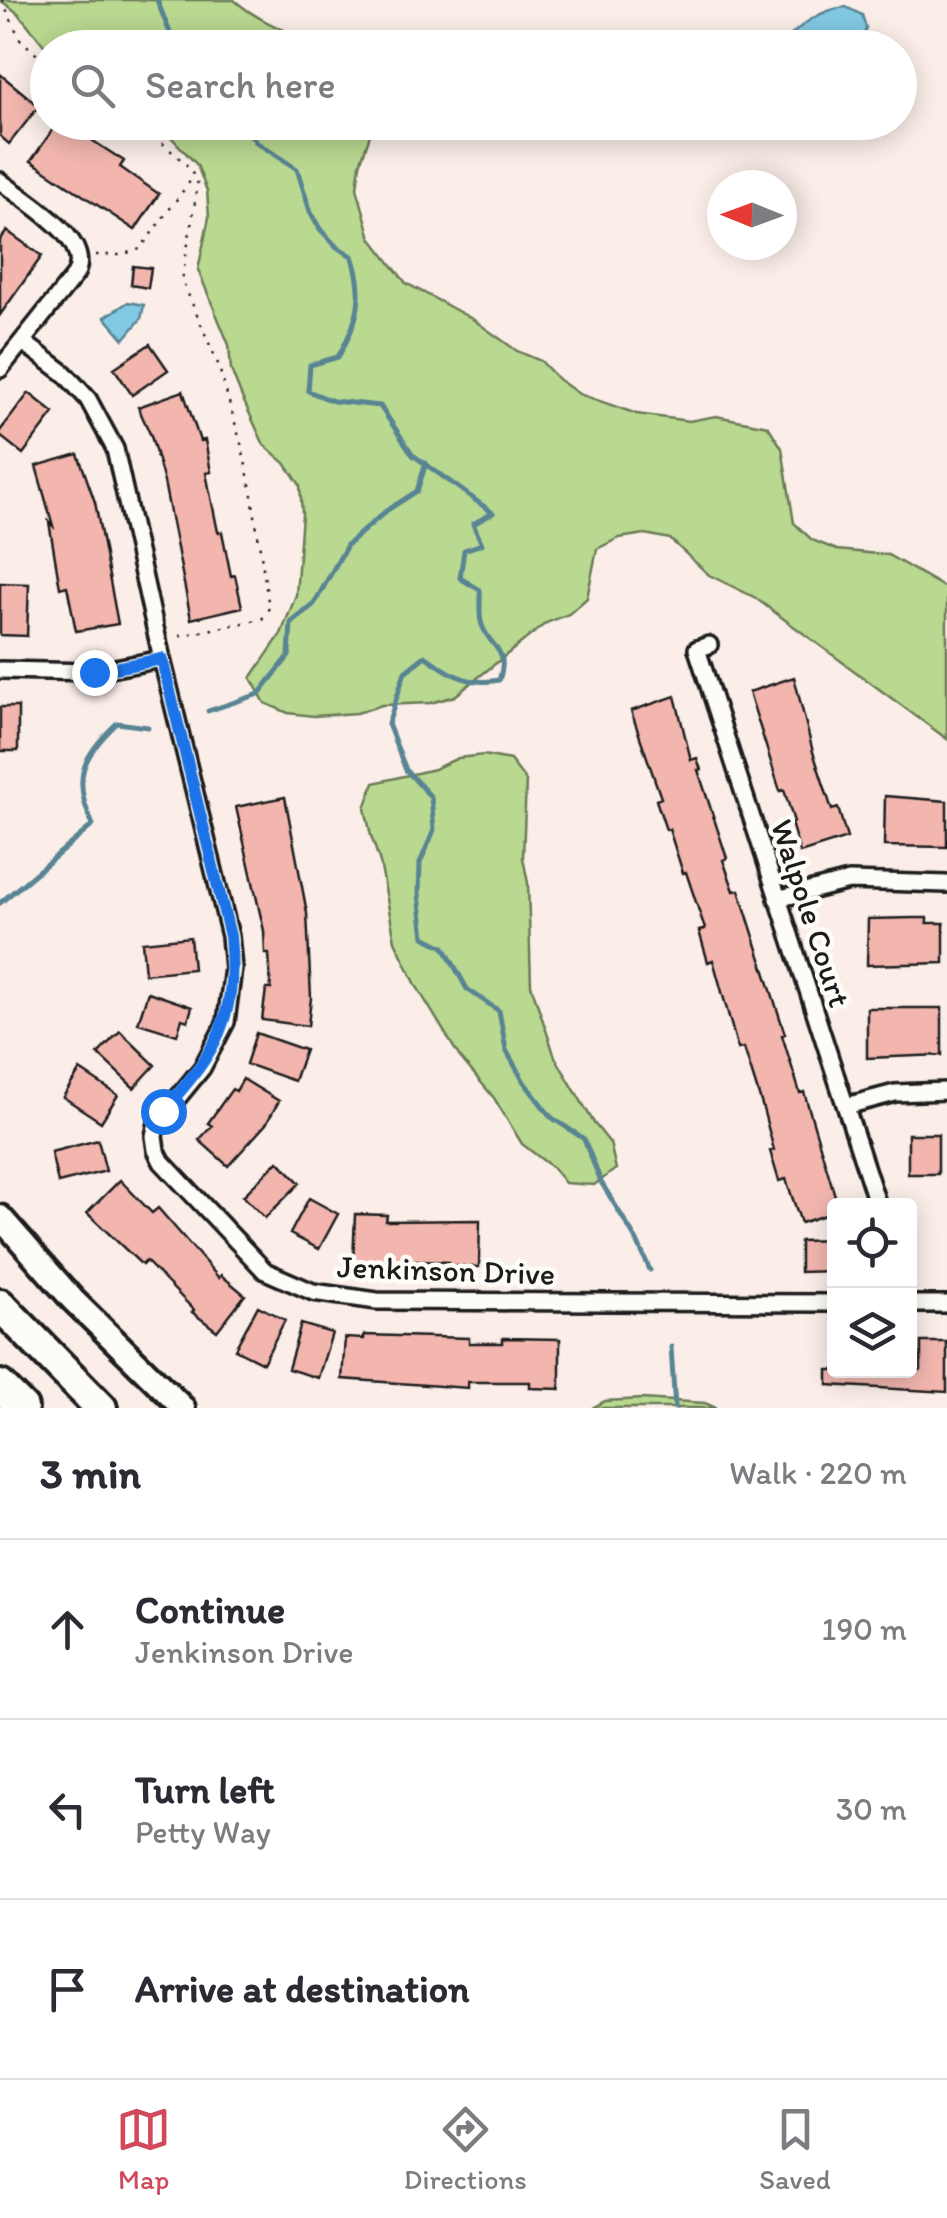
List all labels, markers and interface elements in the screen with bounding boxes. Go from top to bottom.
search box [30,30,917,140]
icon: search [65,58,120,113]
text: Search here [145,62,336,108]
north arrow [707,170,797,260]
route end [72,650,118,696]
street label: Walpole Court [763,815,859,1012]
route start [141,1089,187,1135]
map controls [827,1198,917,1378]
button: locate [827,1198,917,1288]
street label: Jenkinson Drive [336,1247,556,1293]
button: layers [827,1288,917,1378]
text: 3 min [40,1448,141,1499]
text: Walk · 220 m [729,1454,907,1492]
text: Continue [135,1587,285,1633]
icon: ahead [40,1602,95,1657]
text: 190 m [822,1610,907,1648]
text: Jenkinson Drive [135,1633,354,1671]
text: Turn left [135,1767,275,1813]
icon: left [40,1782,95,1837]
text: 30 m [836,1790,907,1828]
text: Petty Way [135,1813,271,1851]
icon: arrive [40,1962,95,2017]
text: Arrive at destination [135,1966,470,2012]
tab: Map [116,2102,171,2196]
tab: Directions [404,2102,527,2196]
tab: Saved [759,2102,831,2196]

